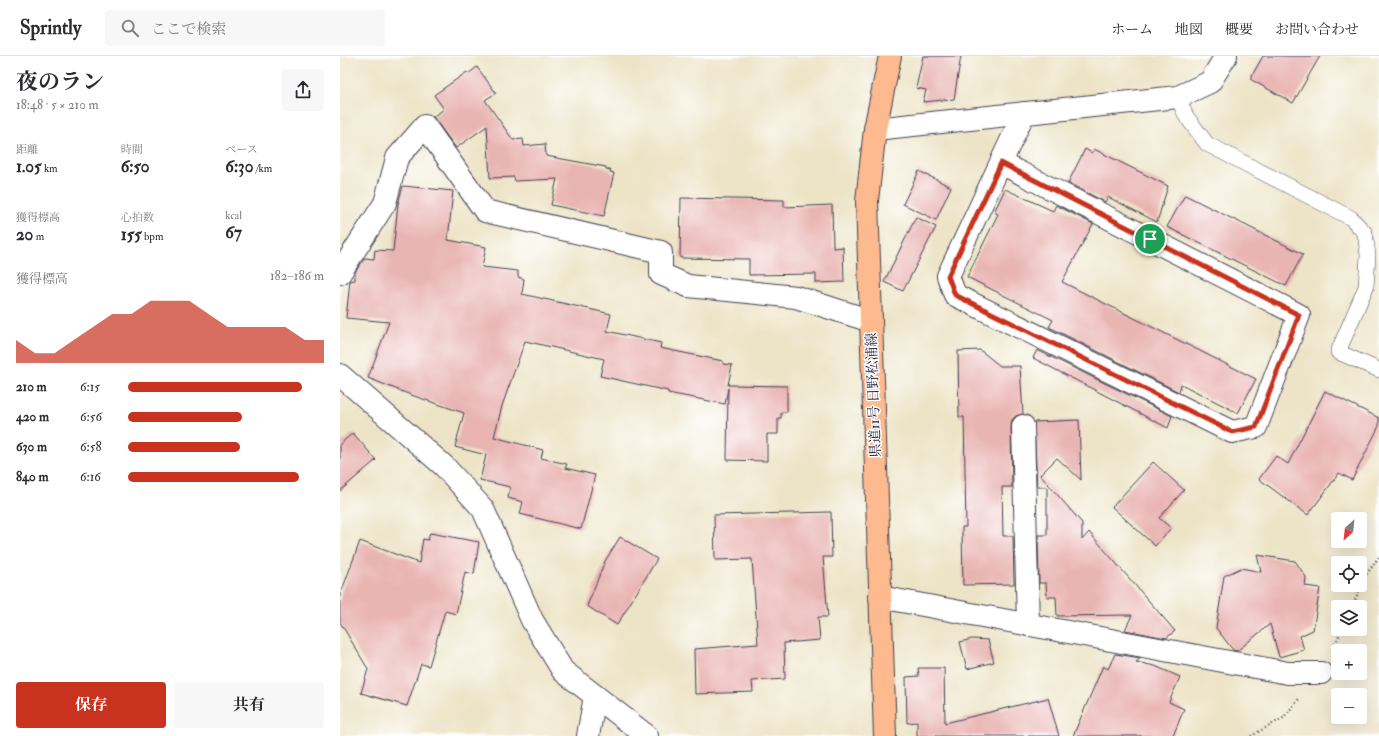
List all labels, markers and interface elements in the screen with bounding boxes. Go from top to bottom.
search box [105,10,385,46]
text: Sprintly [20,16,81,40]
icon: search [119,17,141,39]
text: ここで検索 [151,20,226,39]
text: ホーム [1111,21,1153,38]
text: 地図 [1175,21,1203,38]
text: 概要 [1225,21,1253,38]
text: お問い合わせ [1275,21,1359,38]
text: 夜のラン [16,68,104,96]
button: share [282,69,324,111]
text: 18:48 · 5 × 210 m [16,97,99,113]
text: 距離 [16,143,38,156]
text: 時間 [121,143,143,156]
text: ペース [225,143,258,156]
text: 1.05 [16,156,42,177]
text: 6:50 [121,156,149,177]
text: 6:30 [225,156,253,177]
text: km [42,162,58,175]
text: /km [253,162,272,175]
text: kcal [225,209,242,222]
text: 獲得標高 [16,211,60,224]
text: 心拍数 [121,211,154,224]
text: 67 [225,222,242,243]
pin [1133,222,1167,256]
text: 20 [16,224,33,245]
text: 155 [121,224,142,245]
icon: arrive [1139,228,1161,250]
text: m [33,230,44,243]
text: bpm [142,230,163,243]
text: 182–186 m [270,268,324,284]
text: 獲得標高 [16,271,68,287]
street label: 県道11号 日野松浦線 [863,332,884,458]
text: 210 m [16,379,47,395]
text: 6:15 [80,379,100,395]
text: 420 m [16,409,49,425]
text: 6:56 [80,409,102,425]
text: 630 m [16,439,47,455]
text: 6:58 [80,439,102,455]
text: 840 m [16,469,49,485]
text: 6:16 [80,469,101,485]
north arrow [1331,512,1367,548]
map controls [1331,512,1367,724]
button: locate [1331,556,1367,592]
button: layers [1331,600,1367,636]
button: + [1331,644,1367,680]
button: 保存 [16,682,166,728]
button: 共有 [174,682,324,728]
button: − [1331,688,1367,724]

